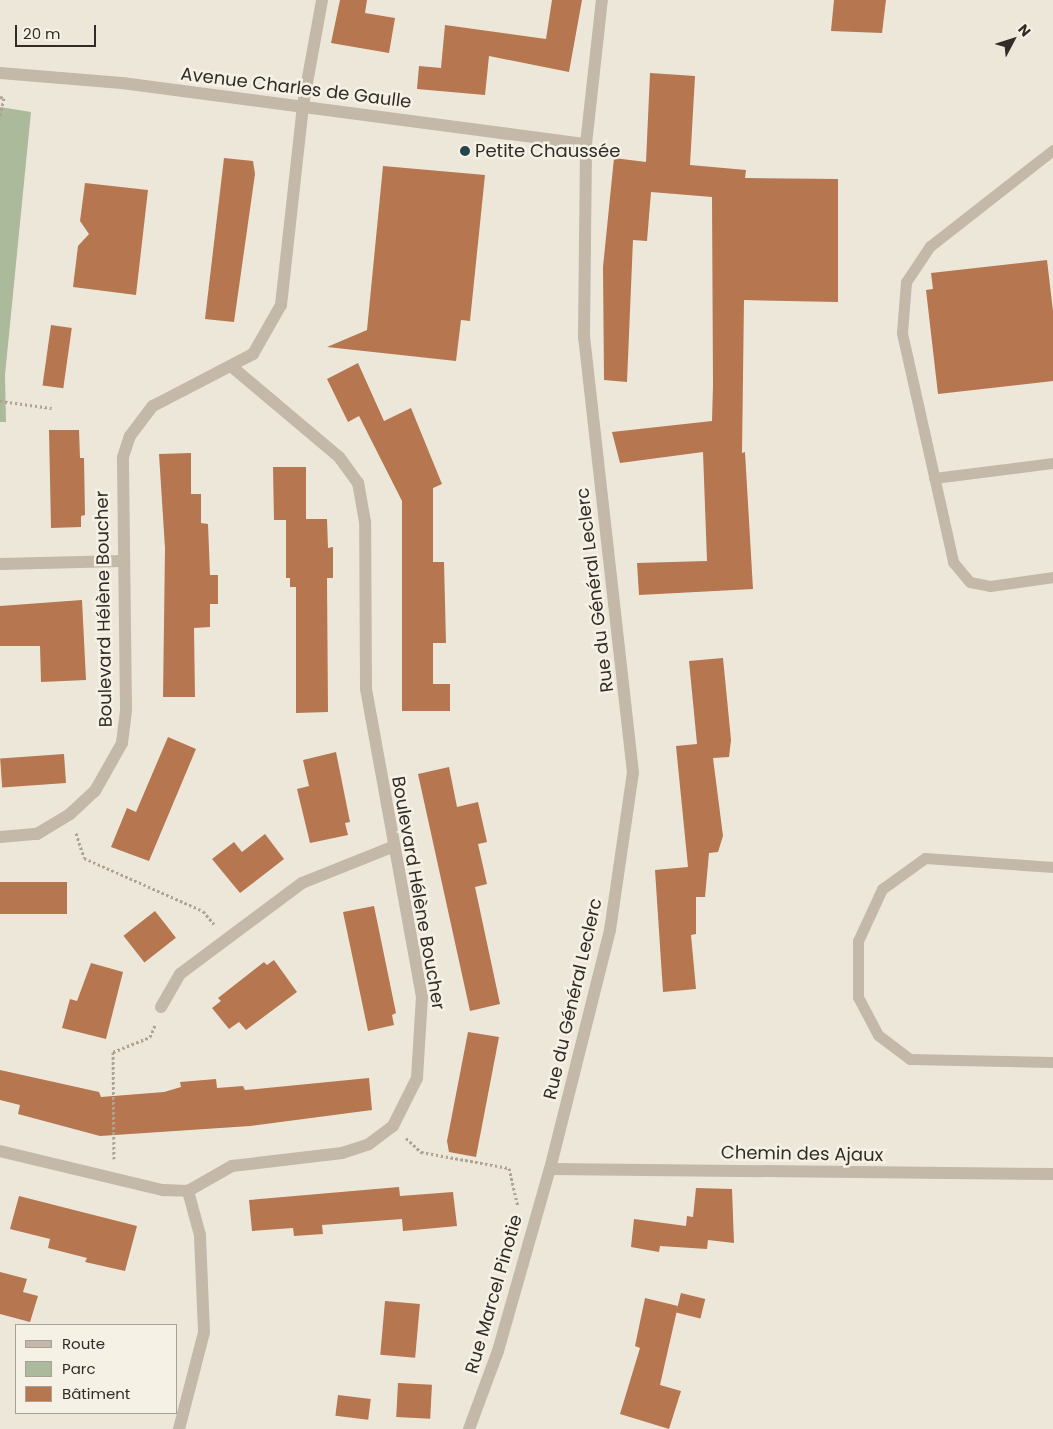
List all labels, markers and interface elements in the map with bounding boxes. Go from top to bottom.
scale bar [18,15,99,47]
north arrow [988,15,1038,65]
text: N [1013,20,1036,41]
text: 20 m [23,23,61,44]
street label: Avenue Charles de Gaulle [179,63,413,113]
place label: Petite Chaussée [475,140,620,162]
marker: Petite Chaussée [459,145,471,157]
street label: Rue du Général Leclerc [572,486,618,694]
street label: Boulevard Hélène Boucher [91,490,117,728]
street label: Boulevard Hélène Boucher [387,775,449,1011]
street label: Rue du Général Leclerc [539,896,607,1102]
street label: Chemin des Ajaux [721,1142,883,1166]
street label: Rue Marcel Pinotie [461,1212,527,1376]
legend [15,1324,178,1414]
text: Route [62,1333,105,1354]
text: Parc [62,1358,96,1379]
text: Bâtiment [62,1383,130,1404]

